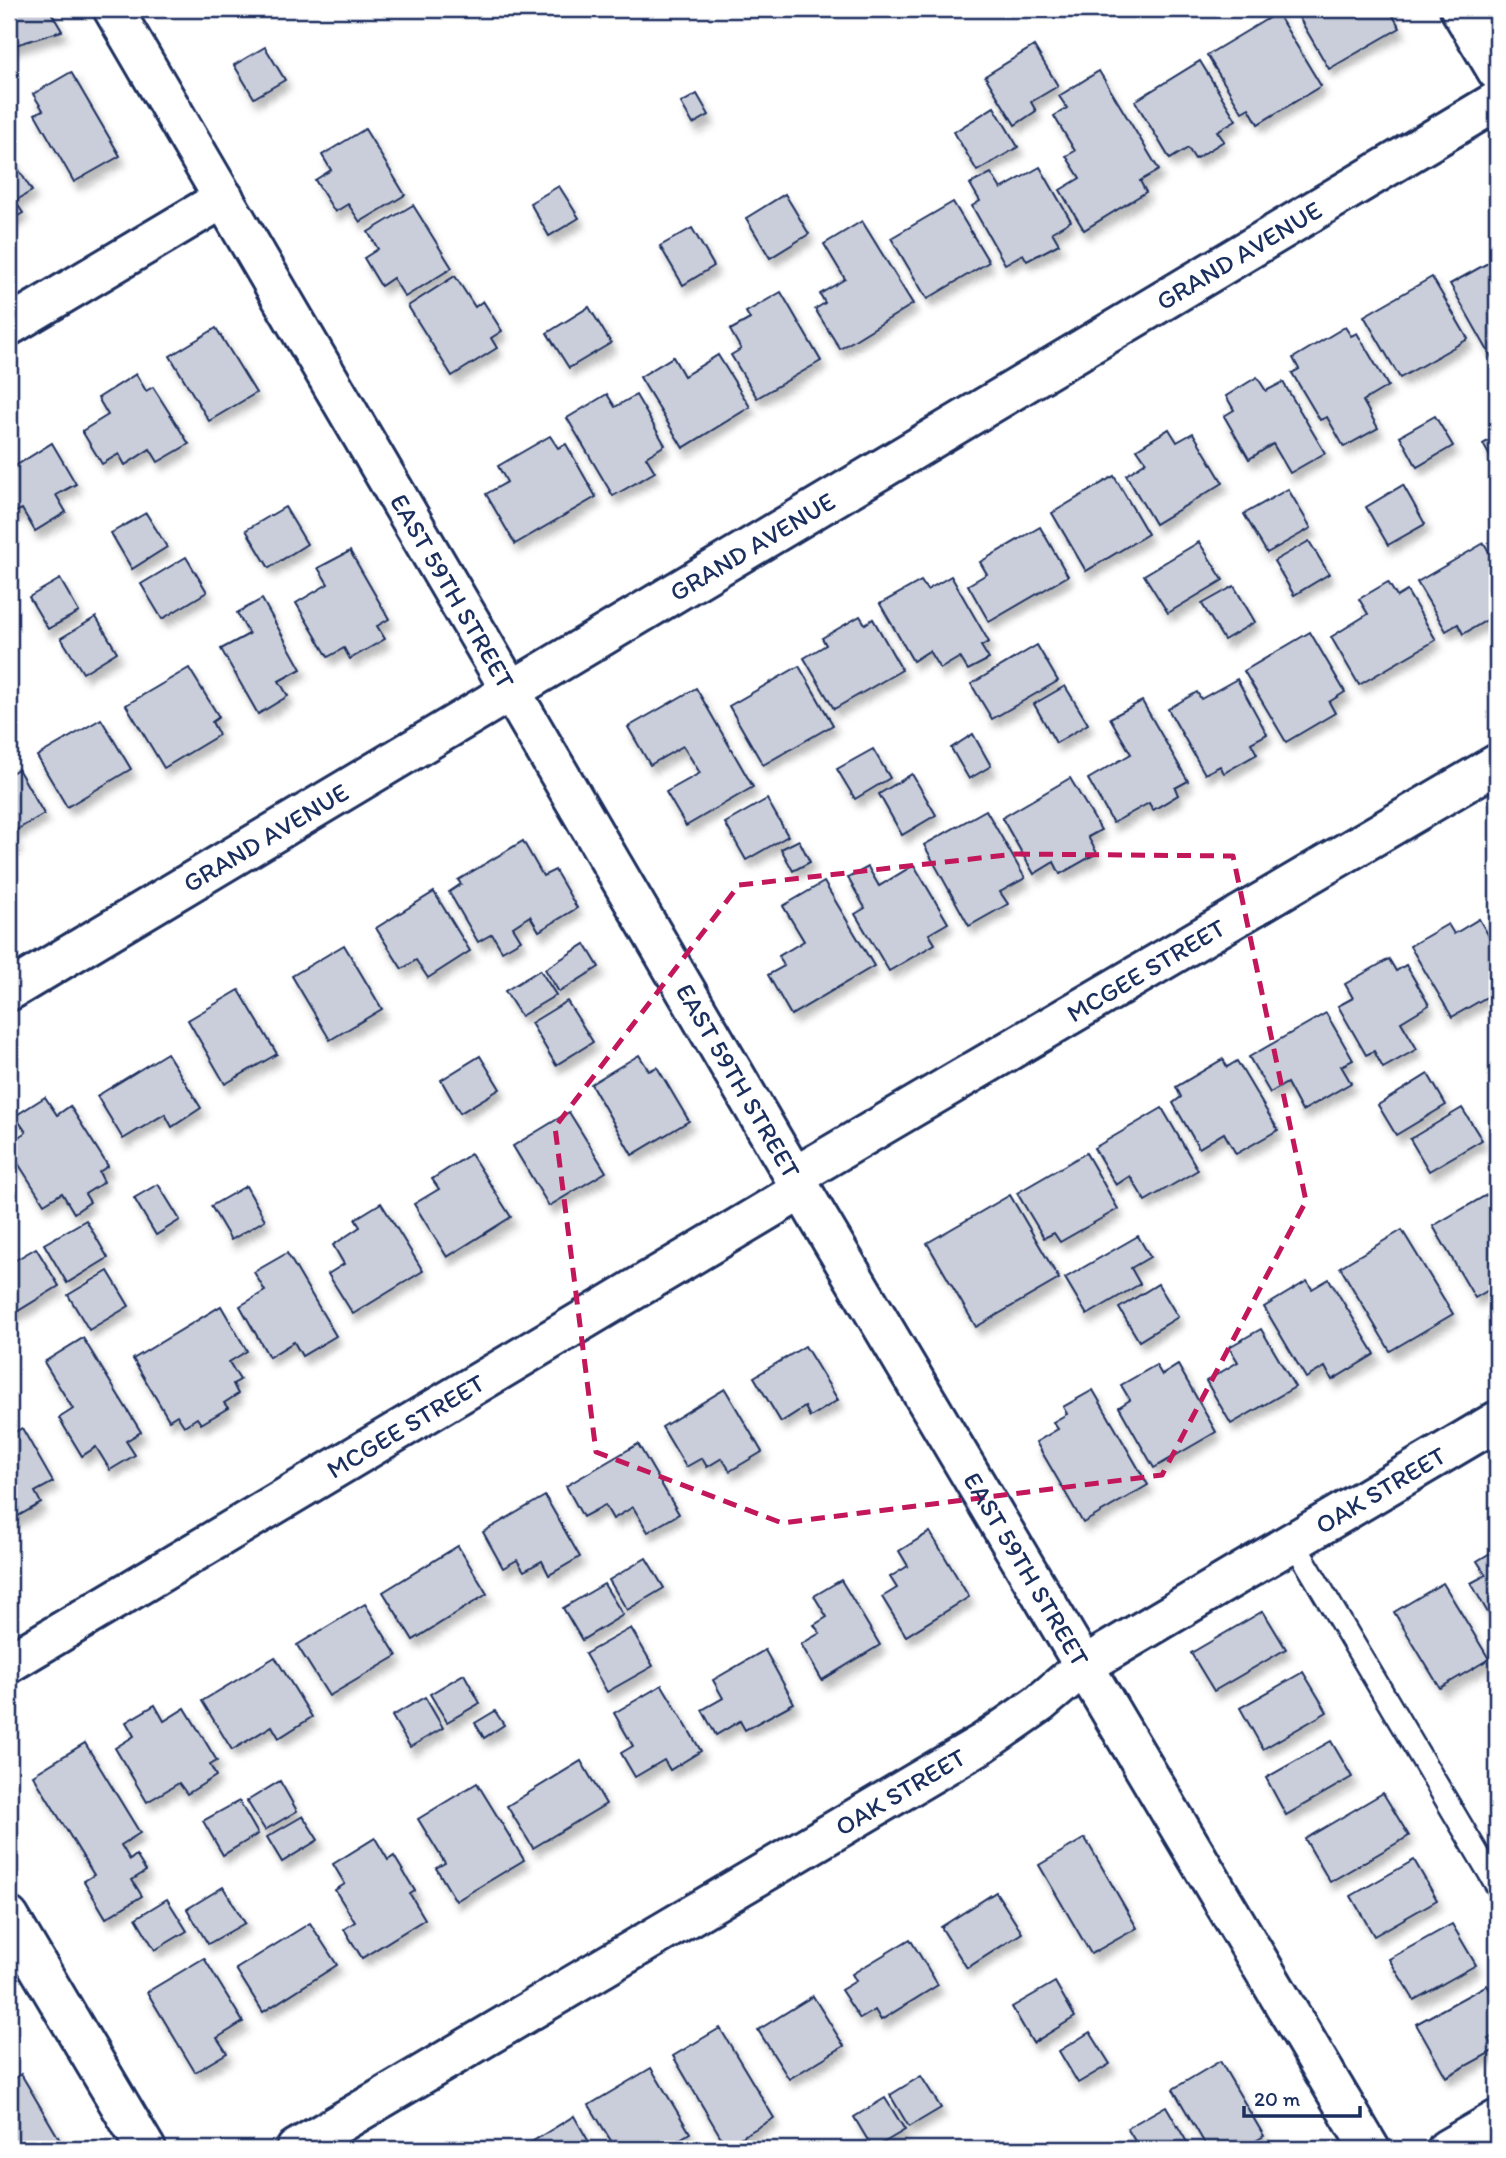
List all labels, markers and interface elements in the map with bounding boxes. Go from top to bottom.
street label: GRAND AVENUE [1150,194,1327,317]
street label: GRAND AVENUE [664,485,841,608]
street label: EAST 59TH STREET [383,488,522,695]
street label: GRAND AVENUE [177,776,354,899]
street label: MCGEE STREET [1061,911,1231,1029]
street label: EAST 59TH STREET [669,978,808,1184]
street label: MCGEE STREET [321,1366,491,1486]
street label: OAK STREET [1309,1439,1452,1541]
street label: EAST 59TH STREET [957,1466,1097,1672]
street label: OAK STREET [829,1741,972,1843]
scale bar [1244,2074,1359,2118]
text: 20 m [1254,2086,1301,2111]

